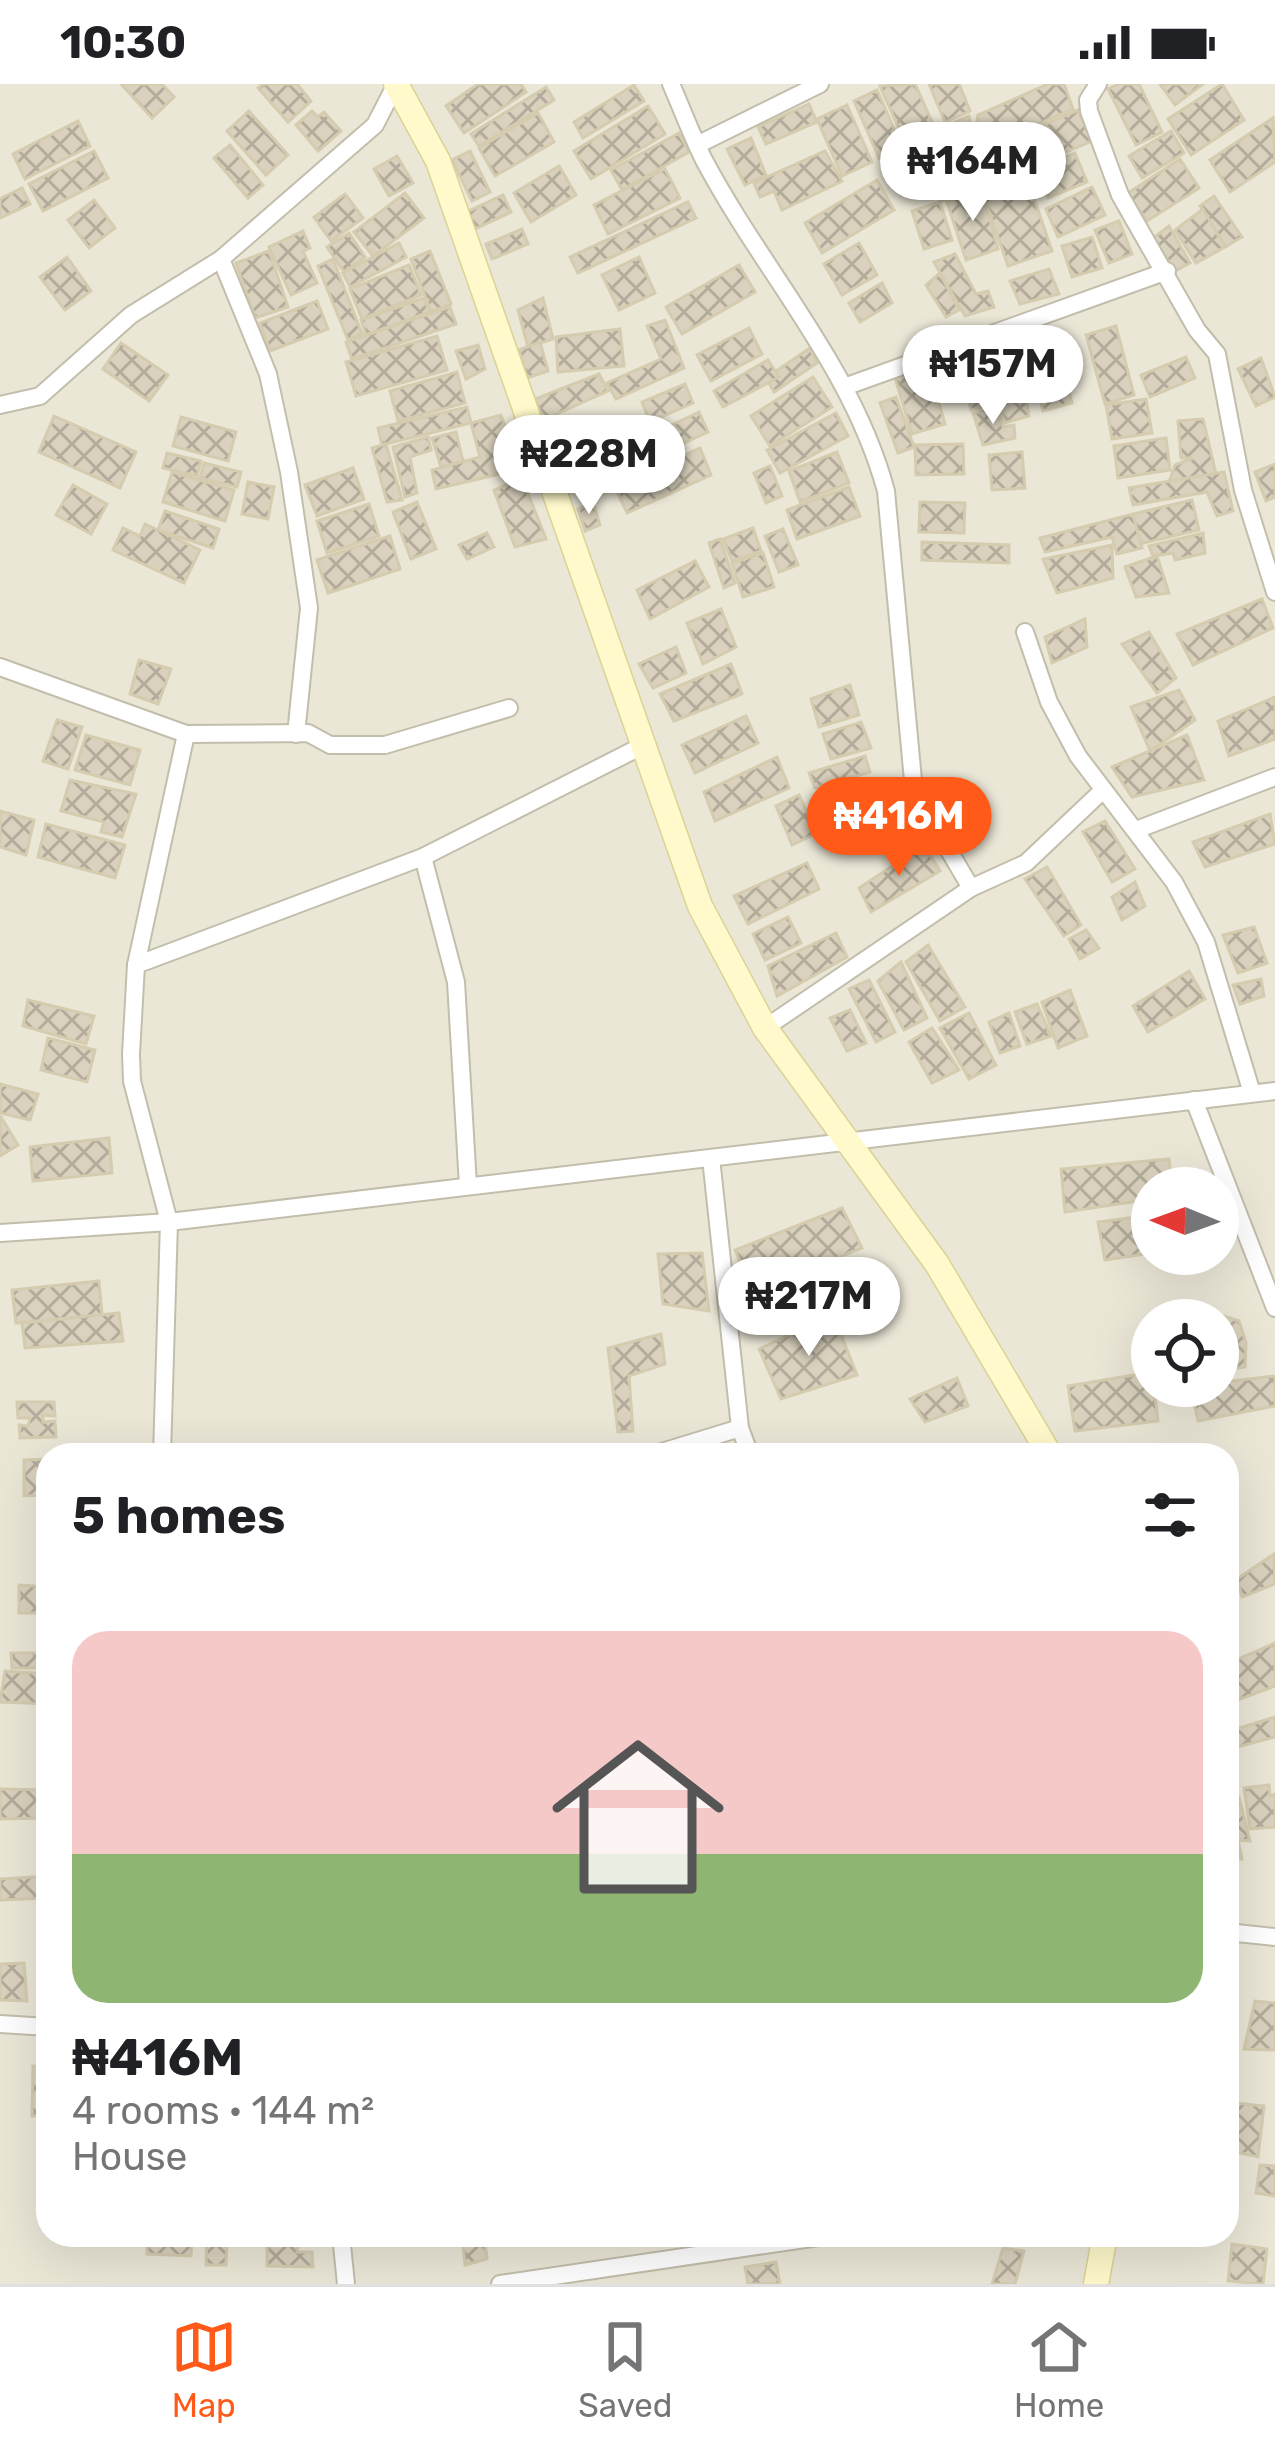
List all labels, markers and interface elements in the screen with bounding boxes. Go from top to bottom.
text: 10:30 [60,16,186,69]
pin: ₦164M [889,122,1057,224]
text: ₦164M [907,138,1039,184]
pin: ₦157M [909,325,1077,427]
text: ₦157M [929,341,1057,387]
pin: ₦228M [505,415,673,517]
text: ₦228M [520,431,658,477]
pin: ₦416M [815,777,983,879]
text: ₦416M [834,793,964,839]
north arrow [1131,1167,1239,1275]
map controls [1131,1167,1239,1407]
pin: ₦217M [725,1257,893,1359]
text: ₦217M [745,1273,873,1319]
button: locate [1131,1299,1239,1407]
icon: filters [1137,1482,1203,1548]
text: 5 homes [72,1485,285,1546]
icon: home [530,1709,746,1925]
text: ₦416M [72,2027,243,2088]
text: 4 rooms · 144 m² [72,2088,374,2134]
text: House [72,2134,187,2180]
tab: Map [171,2314,237,2425]
tab: Saved [578,2314,672,2425]
tab: Home [1014,2314,1104,2425]

